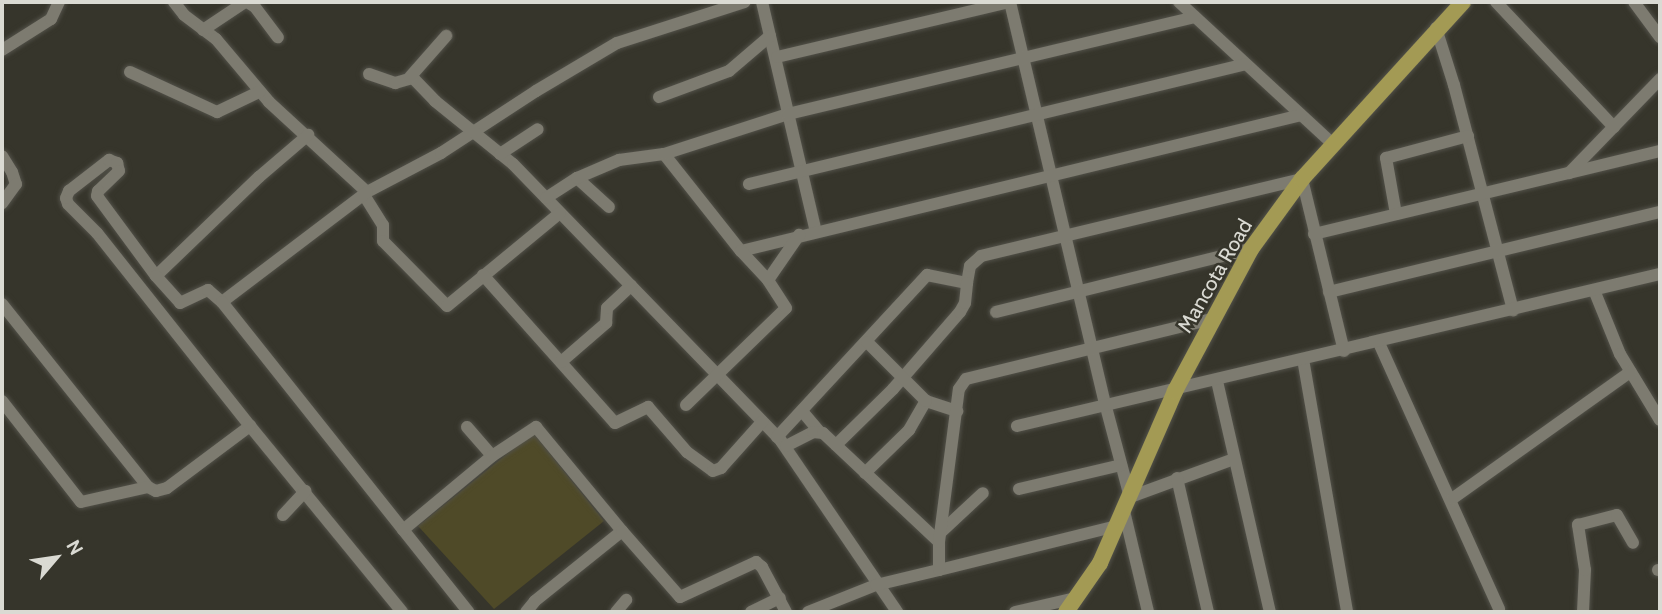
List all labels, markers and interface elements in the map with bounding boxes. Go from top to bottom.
street label: Mancota Road [1172,215,1258,337]
north arrow [21,523,91,593]
text: N [61,536,88,559]

